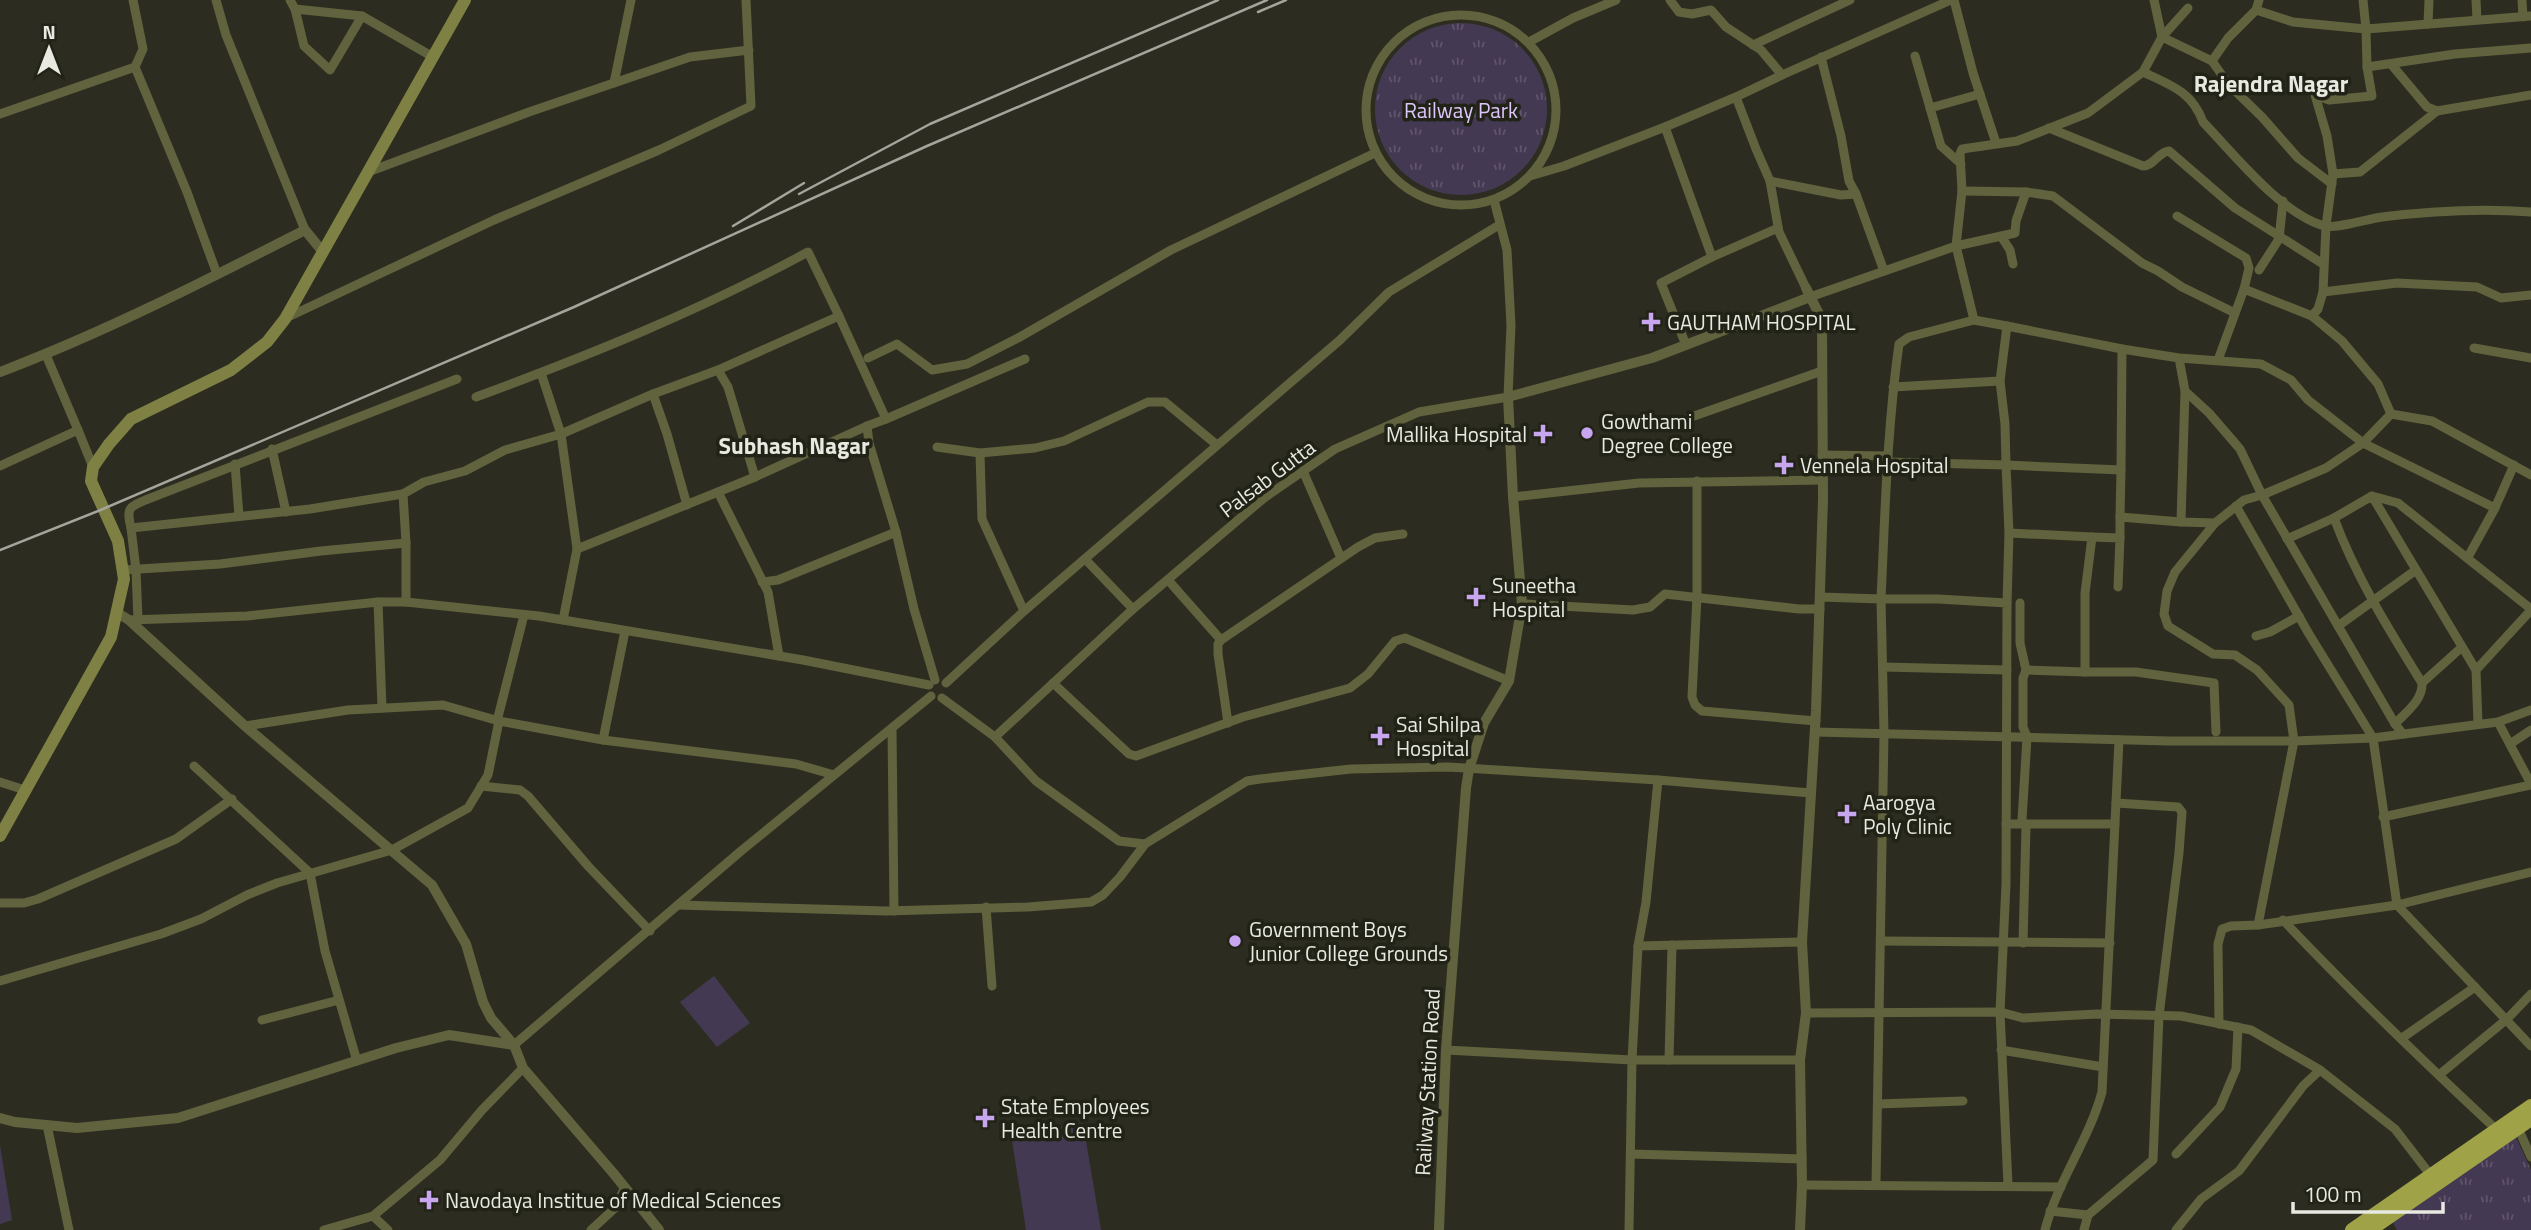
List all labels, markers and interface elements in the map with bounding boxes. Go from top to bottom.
north arrow [14,14,84,84]
text: N [42,17,56,46]
district label: Rajendra Nagar [2194,66,2349,101]
park label: Railway Park [1404,94,1518,126]
place label: GAUTHAM HOSPITAL [1667,306,1856,338]
marker: GAUTHAM HOSPITAL [1641,312,1661,332]
place label: Gowthami Degree College [1601,405,1733,461]
place label: Mallika Hospital [1386,418,1527,450]
marker: Mallika Hospital [1533,424,1553,444]
marker: Gowthami Degree College [1579,425,1595,441]
district label: Subhash Nagar [718,428,870,463]
street label: Palsab Gutta [1212,431,1322,525]
place label: Vennela Hospital [1800,449,1949,481]
marker: Vennela Hospital [1774,455,1794,475]
place label: Suneetha Hospital [1492,569,1577,625]
marker: Suneetha Hospital [1466,587,1486,607]
place label: Sai Shilpa Hospital [1396,708,1481,764]
marker: Sai Shilpa Hospital [1370,726,1390,746]
place label: Aarogya Poly Clinic [1863,786,1952,842]
marker: Aarogya Poly Clinic [1837,804,1857,824]
place label: Government Boys Junior College Grounds [1249,913,1448,969]
marker: Government Boys Junior College Grounds [1227,933,1243,949]
street label: Railway Station Road [1406,988,1448,1176]
place label: State Employees Health Centre [1001,1090,1150,1146]
marker: State Employees Health Centre [975,1108,995,1128]
scale bar [2293,1170,2444,1214]
text: 100 m [2304,1178,2361,1210]
place label: Navodaya Institue of Medical Sciences [445,1184,781,1216]
marker: Navodaya Institue of Medical Sciences [419,1190,439,1210]

